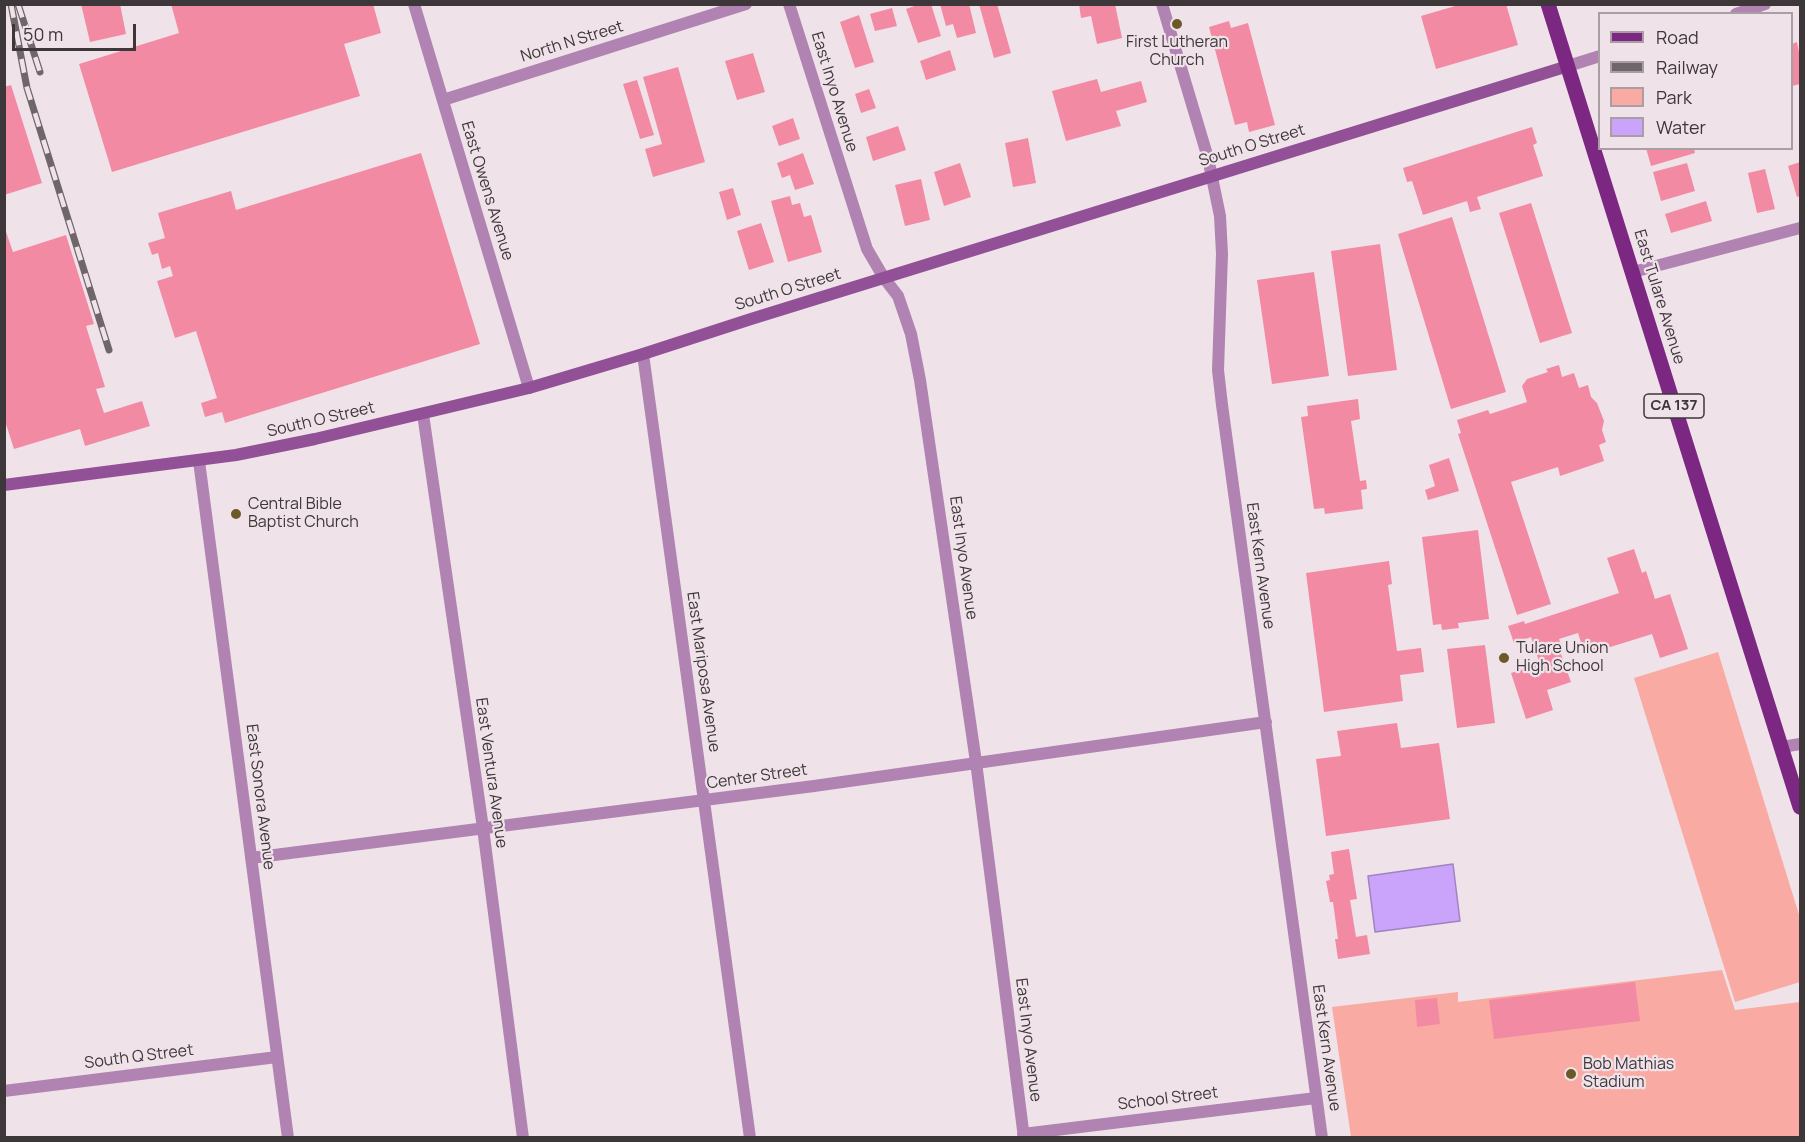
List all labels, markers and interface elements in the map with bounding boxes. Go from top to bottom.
scale bar [15,12,140,50]
legend [1598,12,1793,150]
street label: North N Street [518,17,626,67]
marker: First Lutheran Church [1170,17,1184,31]
text: 50 m [23,22,63,46]
text: Road [1656,25,1699,49]
street label: East Inyo Avenue [807,30,861,154]
place label: First Lutheran Church [1126,33,1228,71]
text: Railway [1656,55,1718,79]
text: Park [1656,85,1692,109]
text: Water [1656,115,1706,139]
street label: East Owens Avenue [457,119,517,263]
street label: South O Street [1197,121,1307,171]
street label: East Tulare Avenue [1629,227,1689,367]
street label: South O Street [733,265,843,315]
road number: CA 137 [1644,394,1704,418]
street label: South O Street [265,398,377,442]
place label: Central Bible Baptist Church [248,495,359,533]
street label: East Inyo Avenue [945,495,981,621]
street label: East Kern Avenue [1242,502,1278,630]
marker: Central Bible Baptist Church [229,507,243,521]
street label: East Mariposa Avenue [682,590,724,754]
place label: Tulare Union High School [1516,639,1608,677]
marker: Tulare Union High School [1497,651,1511,665]
street label: East Ventura Avenue [471,697,511,849]
street label: East Sonora Avenue [242,723,278,871]
street label: Center Street [705,760,809,794]
street label: East Inyo Avenue [1011,977,1045,1103]
street label: East Kern Avenue [1308,984,1344,1112]
street label: South Q Street [83,1041,195,1073]
place label: Bob Mathias Stadium [1583,1055,1674,1093]
marker: Bob Mathias Stadium [1564,1067,1578,1081]
street label: School Street [1117,1083,1219,1115]

